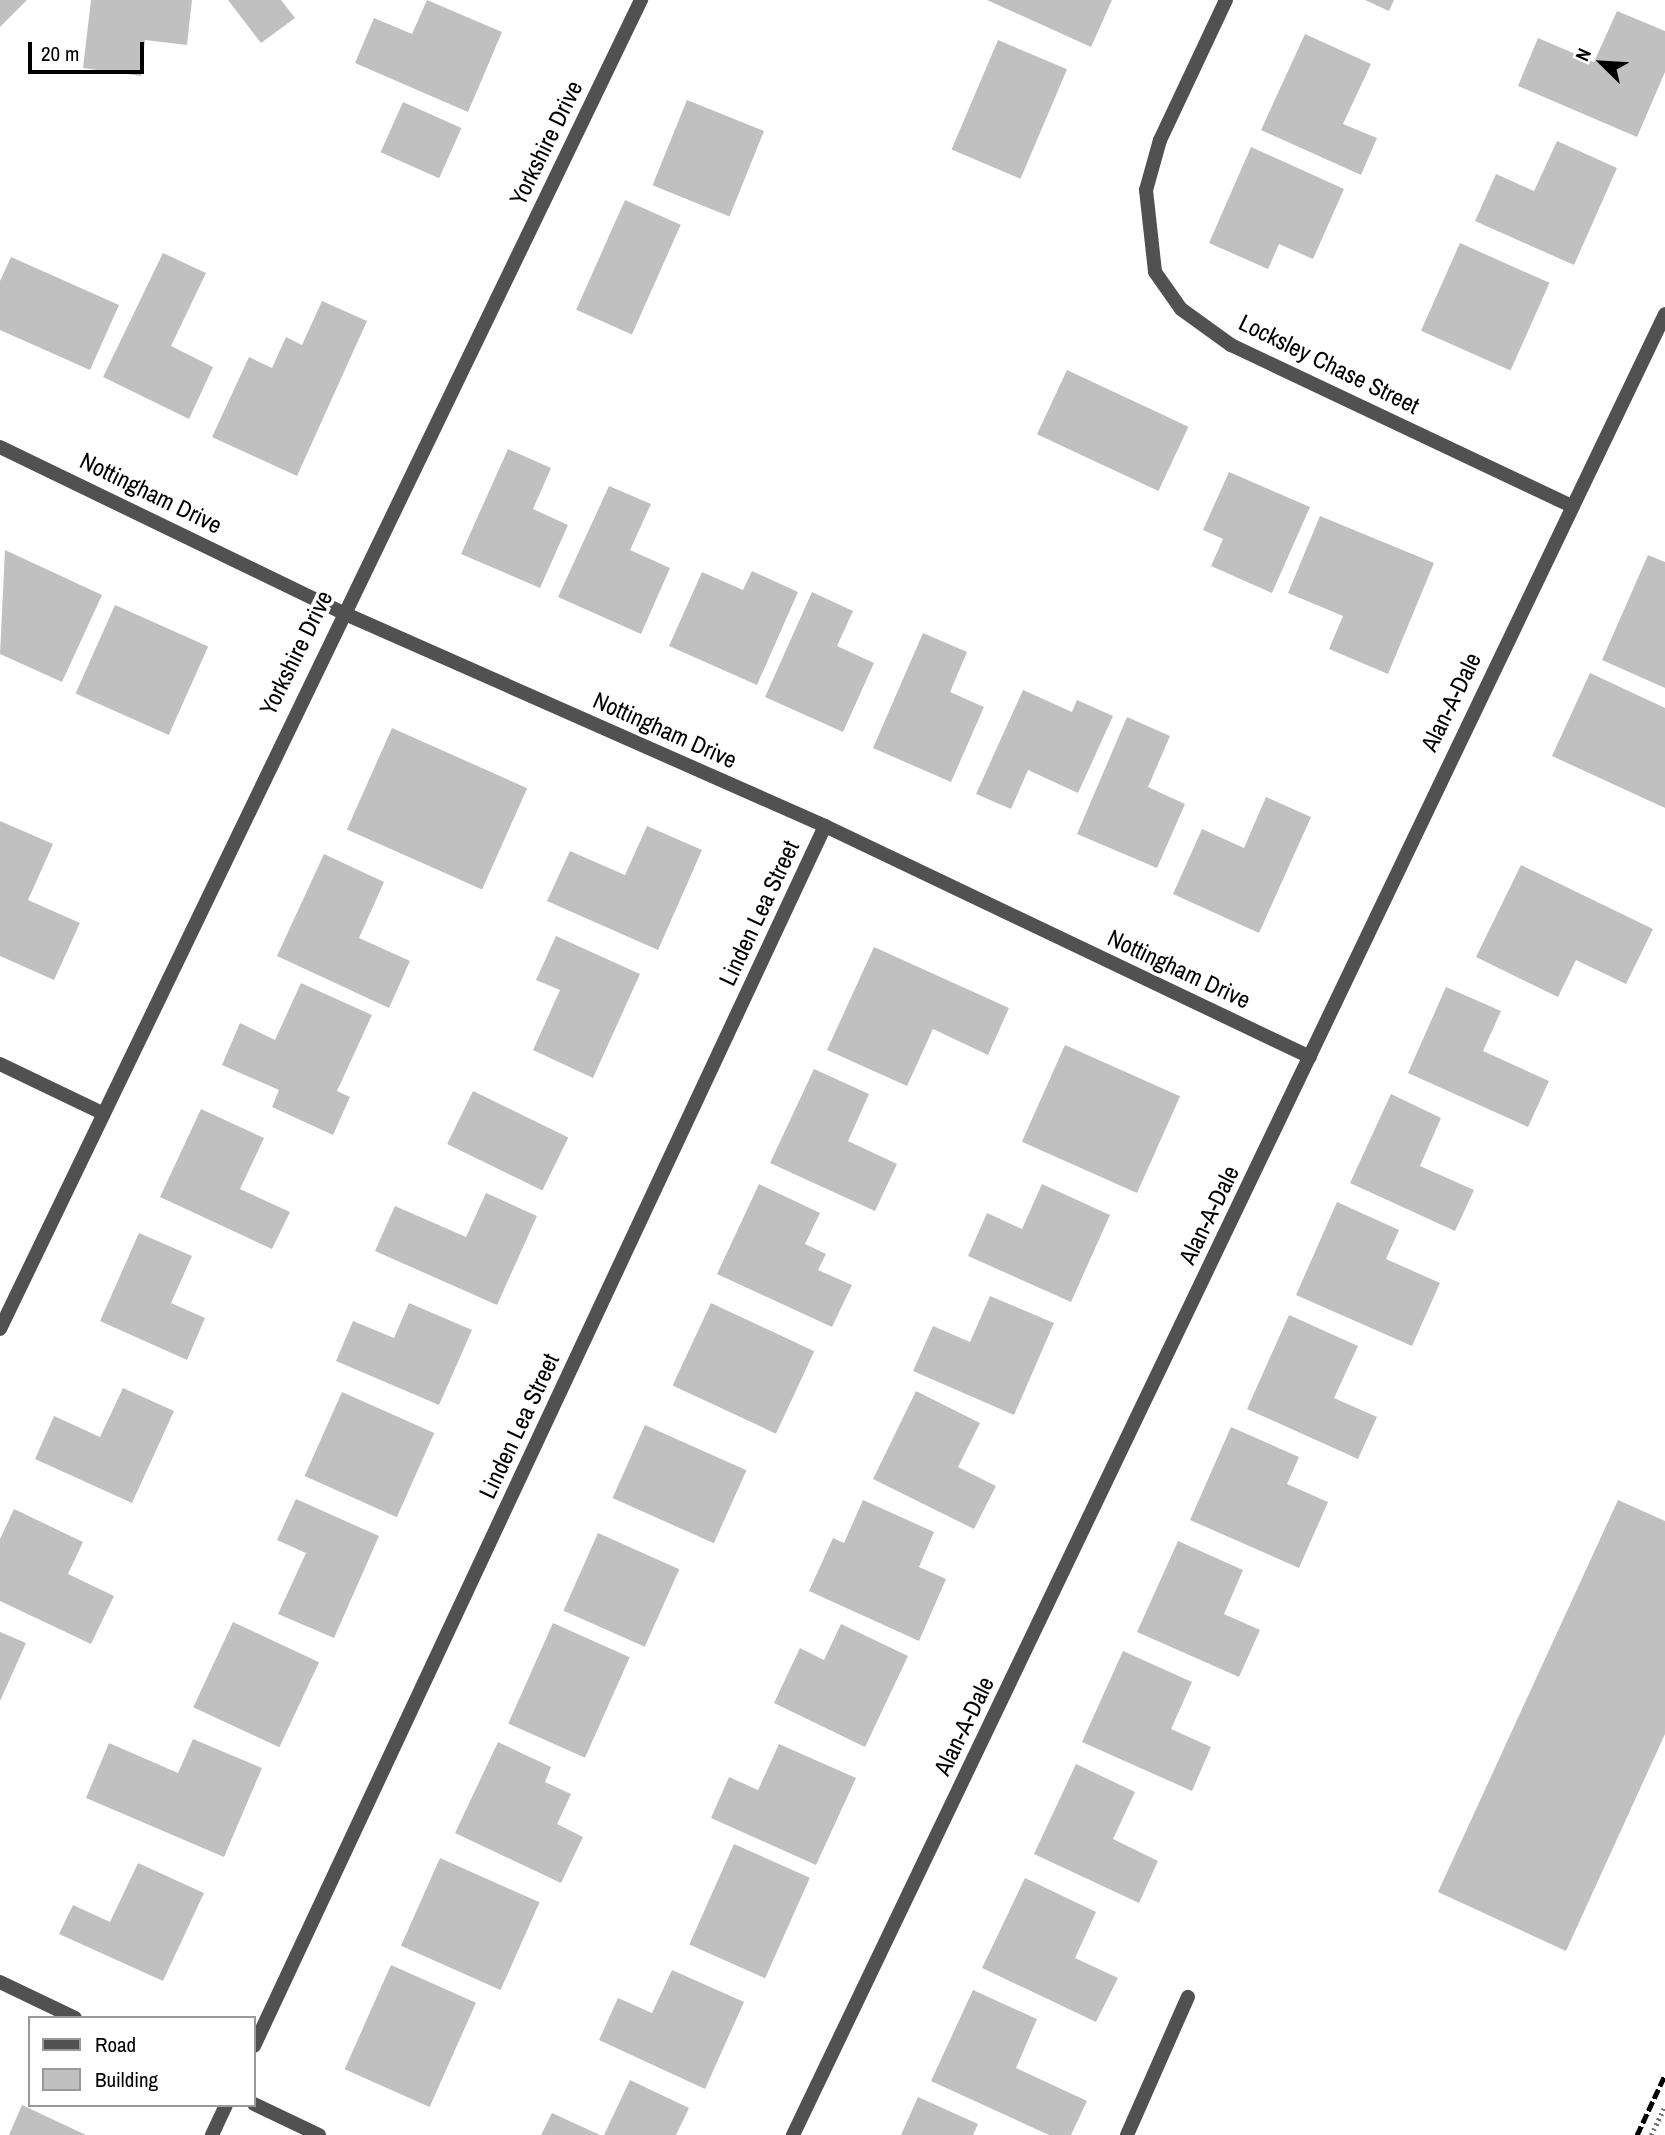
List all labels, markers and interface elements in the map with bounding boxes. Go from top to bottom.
scale bar [32,28,147,72]
north arrow [1567,28,1637,98]
text: 20 m [41,39,79,68]
text: N [1569,44,1597,65]
street label: Yorkshire Drive [503,76,589,210]
street label: Locksley Chase Street [1234,308,1424,420]
street label: Nottingham Drive [75,446,227,540]
street label: Yorkshire Drive [253,586,339,720]
street label: Alan-A-Dale [1415,648,1487,756]
street label: Nottingham Drive [589,685,741,775]
street label: Linden Lea Street [713,836,805,990]
street label: Nottingham Drive [1103,923,1255,1015]
street label: Alan-A-Dale [1173,1161,1245,1269]
street label: Linden Lea Street [473,1349,565,1503]
street label: Alan-A-Dale [928,1672,1000,1780]
legend [28,2016,256,2107]
text: Road [95,2030,136,2059]
text: Building [95,2065,158,2094]

